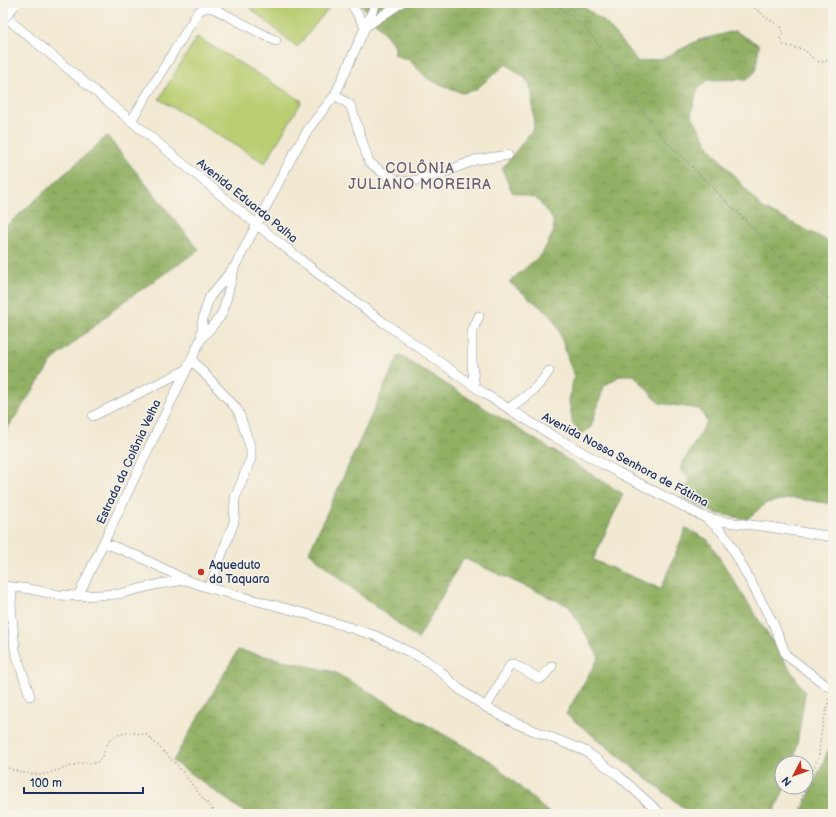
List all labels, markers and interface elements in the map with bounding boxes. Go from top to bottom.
street label: Avenida Eduardo Palha [194,156,301,246]
district label: COLÔNIA JULIANO MOREIRA [348,159,492,193]
street label: Estrada da Colônia Velha [93,397,165,527]
street label: Avenida Nossa Senhora de Fátima [539,410,711,510]
place label: Aqueduto da Taquara [209,558,270,587]
marker: Aqueduto da Taquara [196,567,206,577]
north arrow [774,755,814,795]
scale bar [24,769,143,795]
text: N [779,774,794,789]
text: 100 m [30,776,62,791]

